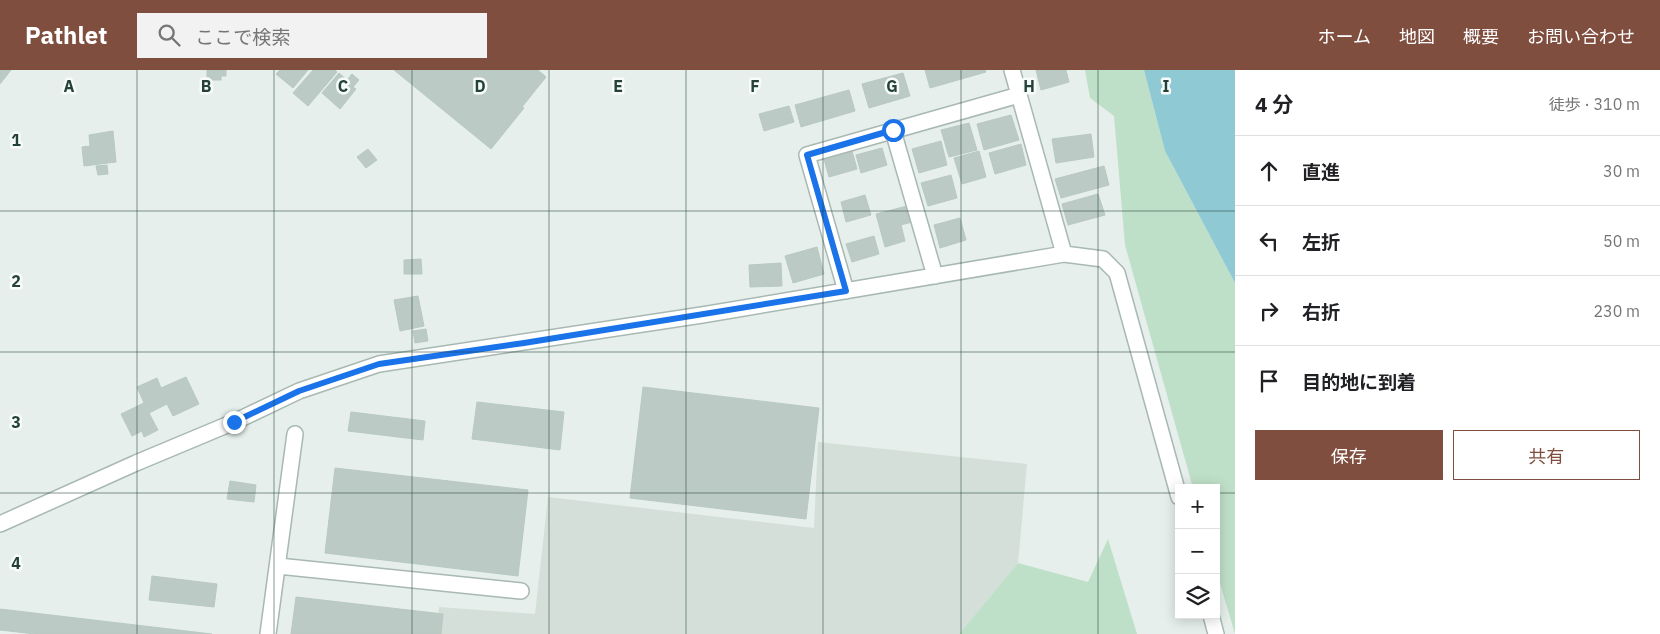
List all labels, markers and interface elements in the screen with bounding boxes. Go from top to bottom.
search box [137,13,487,58]
text: Pathlet [25,19,107,51]
icon: search [155,21,183,49]
text: ここで検索 [195,25,290,49]
text: ホーム [1318,25,1371,48]
text: 地図 [1399,25,1435,48]
text: 概要 [1463,25,1499,48]
text: お問い合わせ [1527,25,1635,48]
text: A [64,76,75,96]
text: B [201,76,212,96]
text: C [338,76,348,96]
text: D [474,76,486,96]
text: E [613,76,623,96]
text: F [750,76,760,96]
text: G [886,76,898,96]
text: H [1023,76,1035,96]
text: I [1163,76,1170,96]
text: 4 分 [1255,90,1294,118]
text: 徒歩 · 310 m [1549,94,1640,114]
route start [882,119,905,142]
text: 1 [11,130,21,150]
icon: ahead [1255,157,1283,185]
text: 直進 [1302,160,1340,184]
text: 30 m [1603,161,1640,181]
icon: left [1255,227,1283,255]
text: 左折 [1302,230,1340,254]
text: 50 m [1603,231,1640,251]
text: 2 [11,271,21,291]
icon: right [1255,297,1283,325]
text: 右折 [1302,300,1340,324]
text: 230 m [1593,301,1640,321]
icon: arrive [1255,367,1283,395]
text: 目的地に到着 [1302,370,1416,394]
route end [223,411,246,434]
text: 3 [11,412,21,432]
button: 保存 [1255,430,1443,480]
button: 共有 [1453,430,1640,480]
map controls [1175,484,1220,619]
button: + [1175,484,1220,529]
button: − [1175,529,1220,574]
text: 4 [11,553,21,573]
button: layers [1175,574,1220,619]

